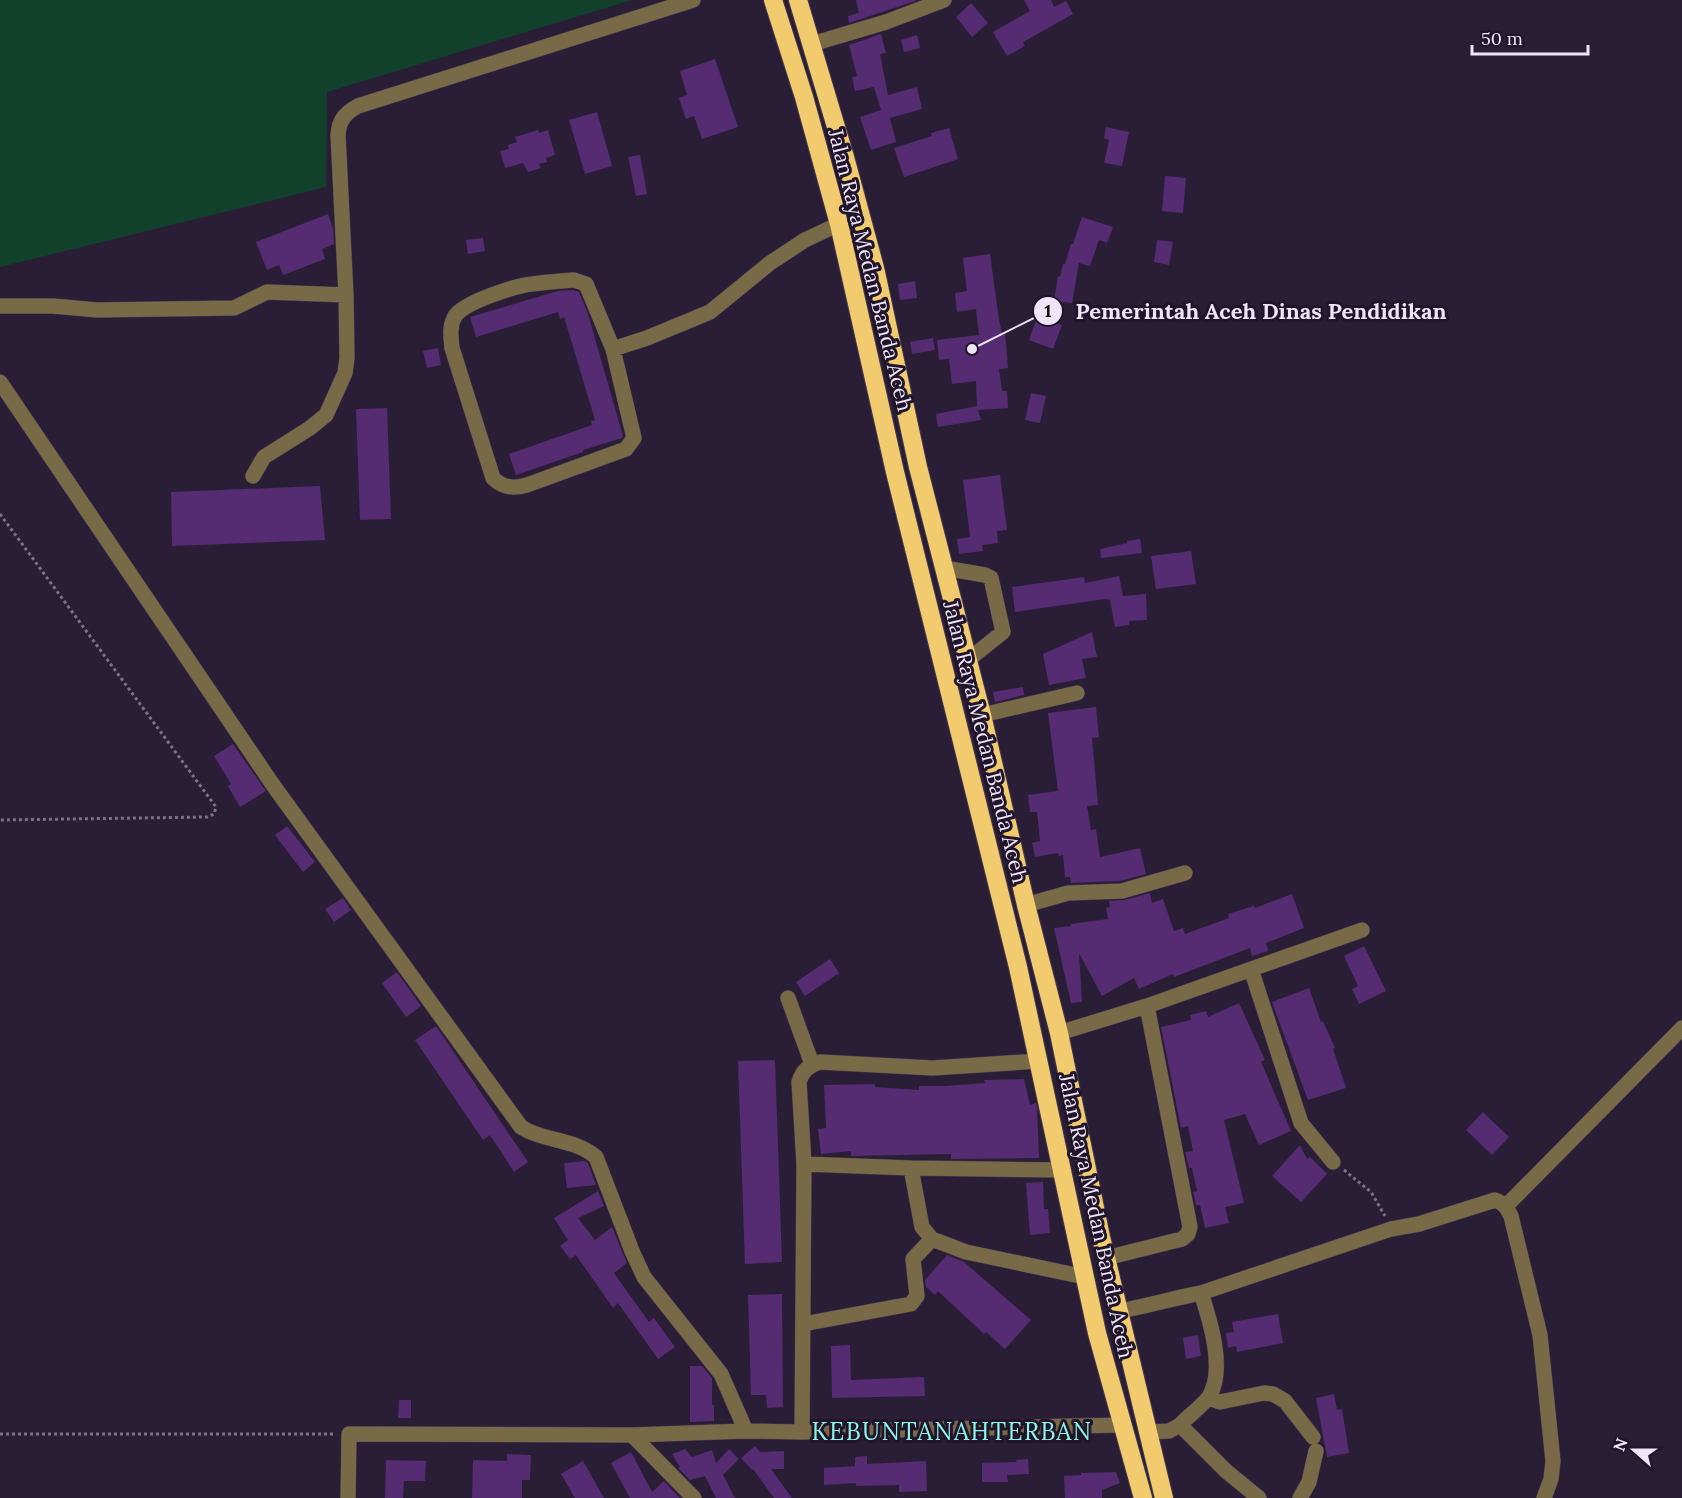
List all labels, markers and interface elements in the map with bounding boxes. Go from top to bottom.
scale bar [1472,18,1588,56]
text: 50 m [1481,27,1523,50]
street label: Jalan Raya Medan Banda Aceh [822,125,919,414]
callout: Pemerintah Aceh Dinas Pendidikan [1033,291,1458,331]
text: Pemerintah Aceh Dinas Pendidikan [1076,297,1446,325]
text: 1 [1044,299,1052,322]
street label: Jalan Raya Medan Banda Aceh [937,597,1034,886]
street label: Jalan Raya Medan Banda Aceh [1053,1070,1140,1361]
district label: KEBUNTANAHTERBAN [811,1416,1093,1447]
north arrow [1604,1420,1664,1480]
text: N [1608,1435,1632,1454]

